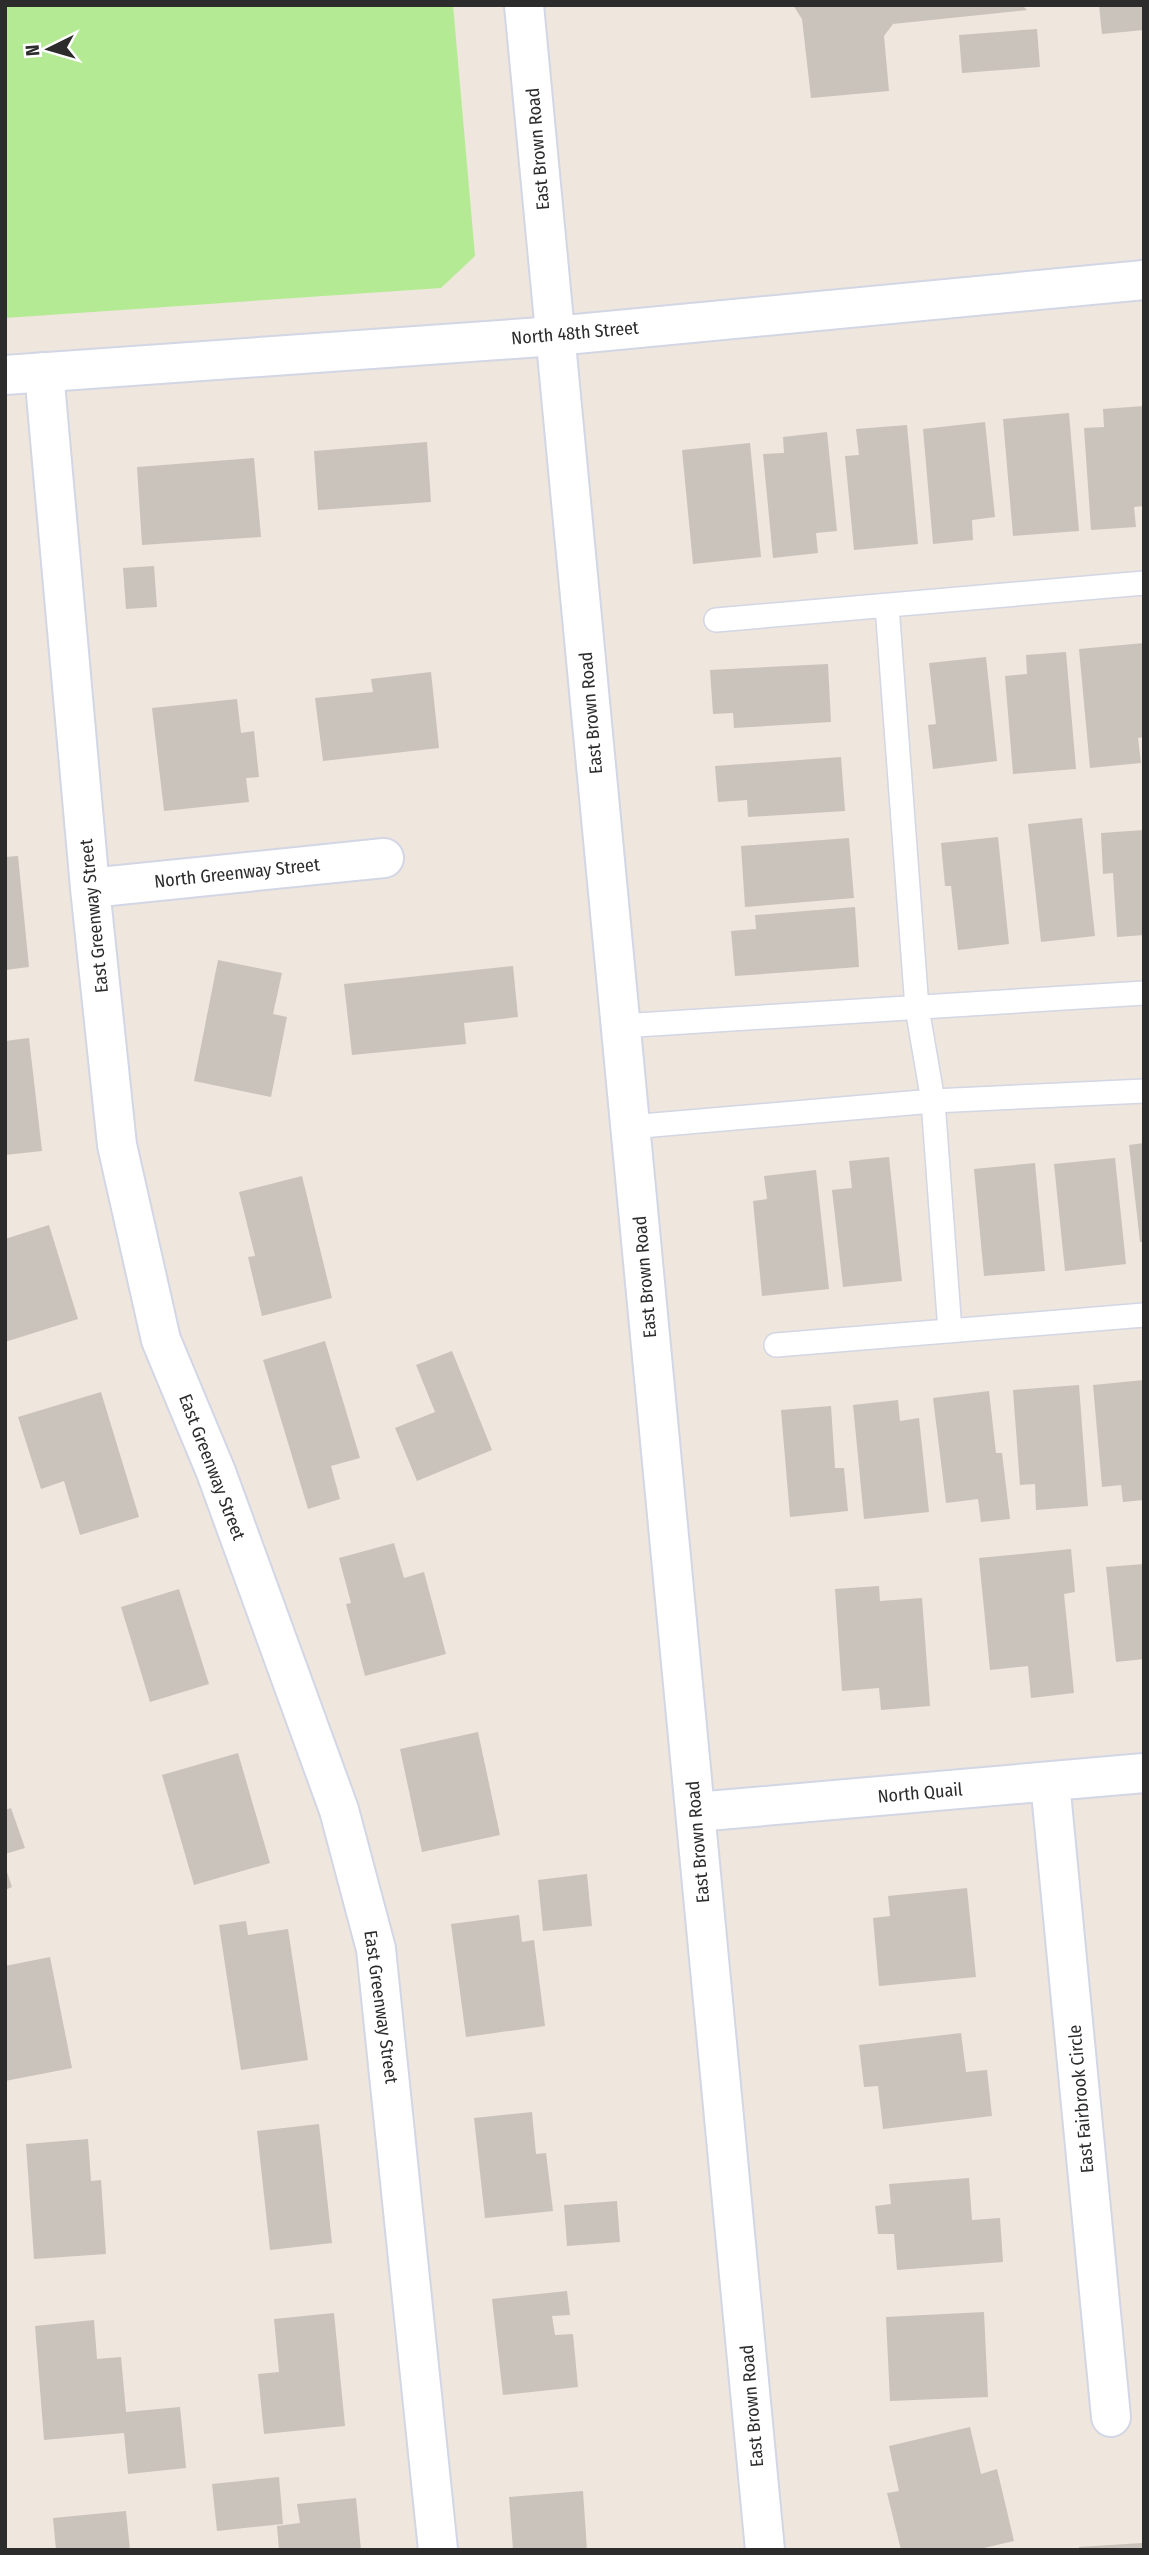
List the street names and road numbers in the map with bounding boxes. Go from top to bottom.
street label: East Brown Road [522,87,554,211]
street label: North 48th Street [510,316,640,350]
street label: East Brown Road [575,651,607,775]
street label: East Greenway Street [75,838,113,994]
street label: North Greenway Street [153,853,321,893]
street label: East Brown Road [629,1215,661,1339]
street label: East Greenway Street [174,1391,250,1543]
street label: North Quail [877,1778,964,1808]
street label: East Brown Road [682,1780,714,1904]
street label: East Greenway Street [359,1929,403,2085]
street label: East Fairbrook Circle [1064,2024,1098,2174]
street label: East Brown Road [736,2344,768,2468]

